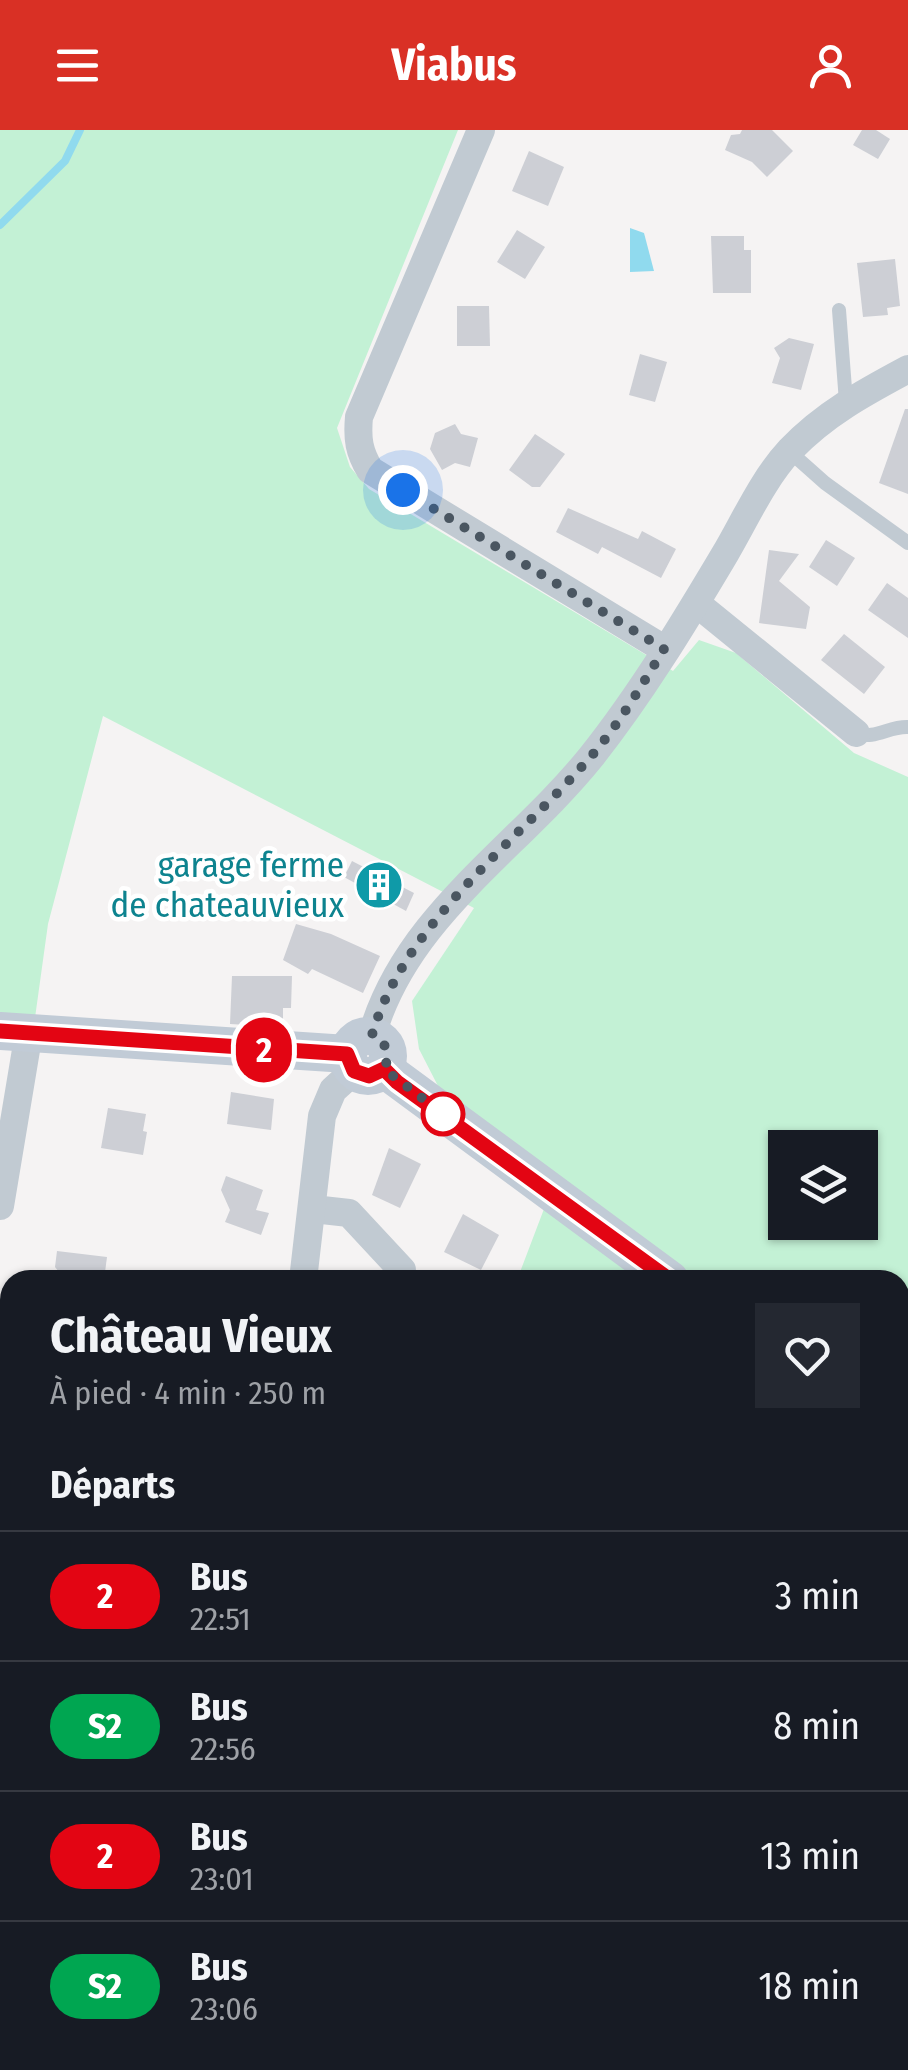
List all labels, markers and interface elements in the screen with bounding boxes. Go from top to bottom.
icon: menu [50,38,105,93]
text: Viabus [391,38,517,92]
icon: person [803,38,858,93]
your location [378,465,428,515]
place label: garage ferme de chateauvieux [110,844,345,926]
building icon: garage ferme de chateauvieux [353,859,405,911]
line badge: 2 [232,1018,296,1082]
text: 2 [256,1029,272,1071]
unlabelled marker [422,1093,464,1135]
map controls [768,1130,878,1240]
button: layers [768,1130,878,1240]
button: heart [755,1303,860,1408]
text: Château Vieux [50,1307,332,1365]
text: À pied · 4 min · 250 m [50,1374,326,1412]
text: Départs [50,1462,175,1508]
text: Bus [190,1554,248,1600]
text: 3 min [775,1573,860,1619]
text: 2 [97,1575,113,1617]
text: 22:51 [190,1600,251,1638]
text: Bus [190,1684,248,1730]
text: 8 min [773,1703,860,1749]
text: S2 [88,1705,122,1747]
text: 22:56 [190,1730,256,1768]
text: Bus [190,1814,248,1860]
text: 13 min [760,1833,860,1879]
text: 2 [97,1835,113,1877]
text: 23:01 [190,1860,254,1898]
text: Bus [190,1944,248,1990]
text: 18 min [758,1963,860,2009]
text: S2 [88,1965,122,2007]
text: 23:06 [190,1990,258,2028]

